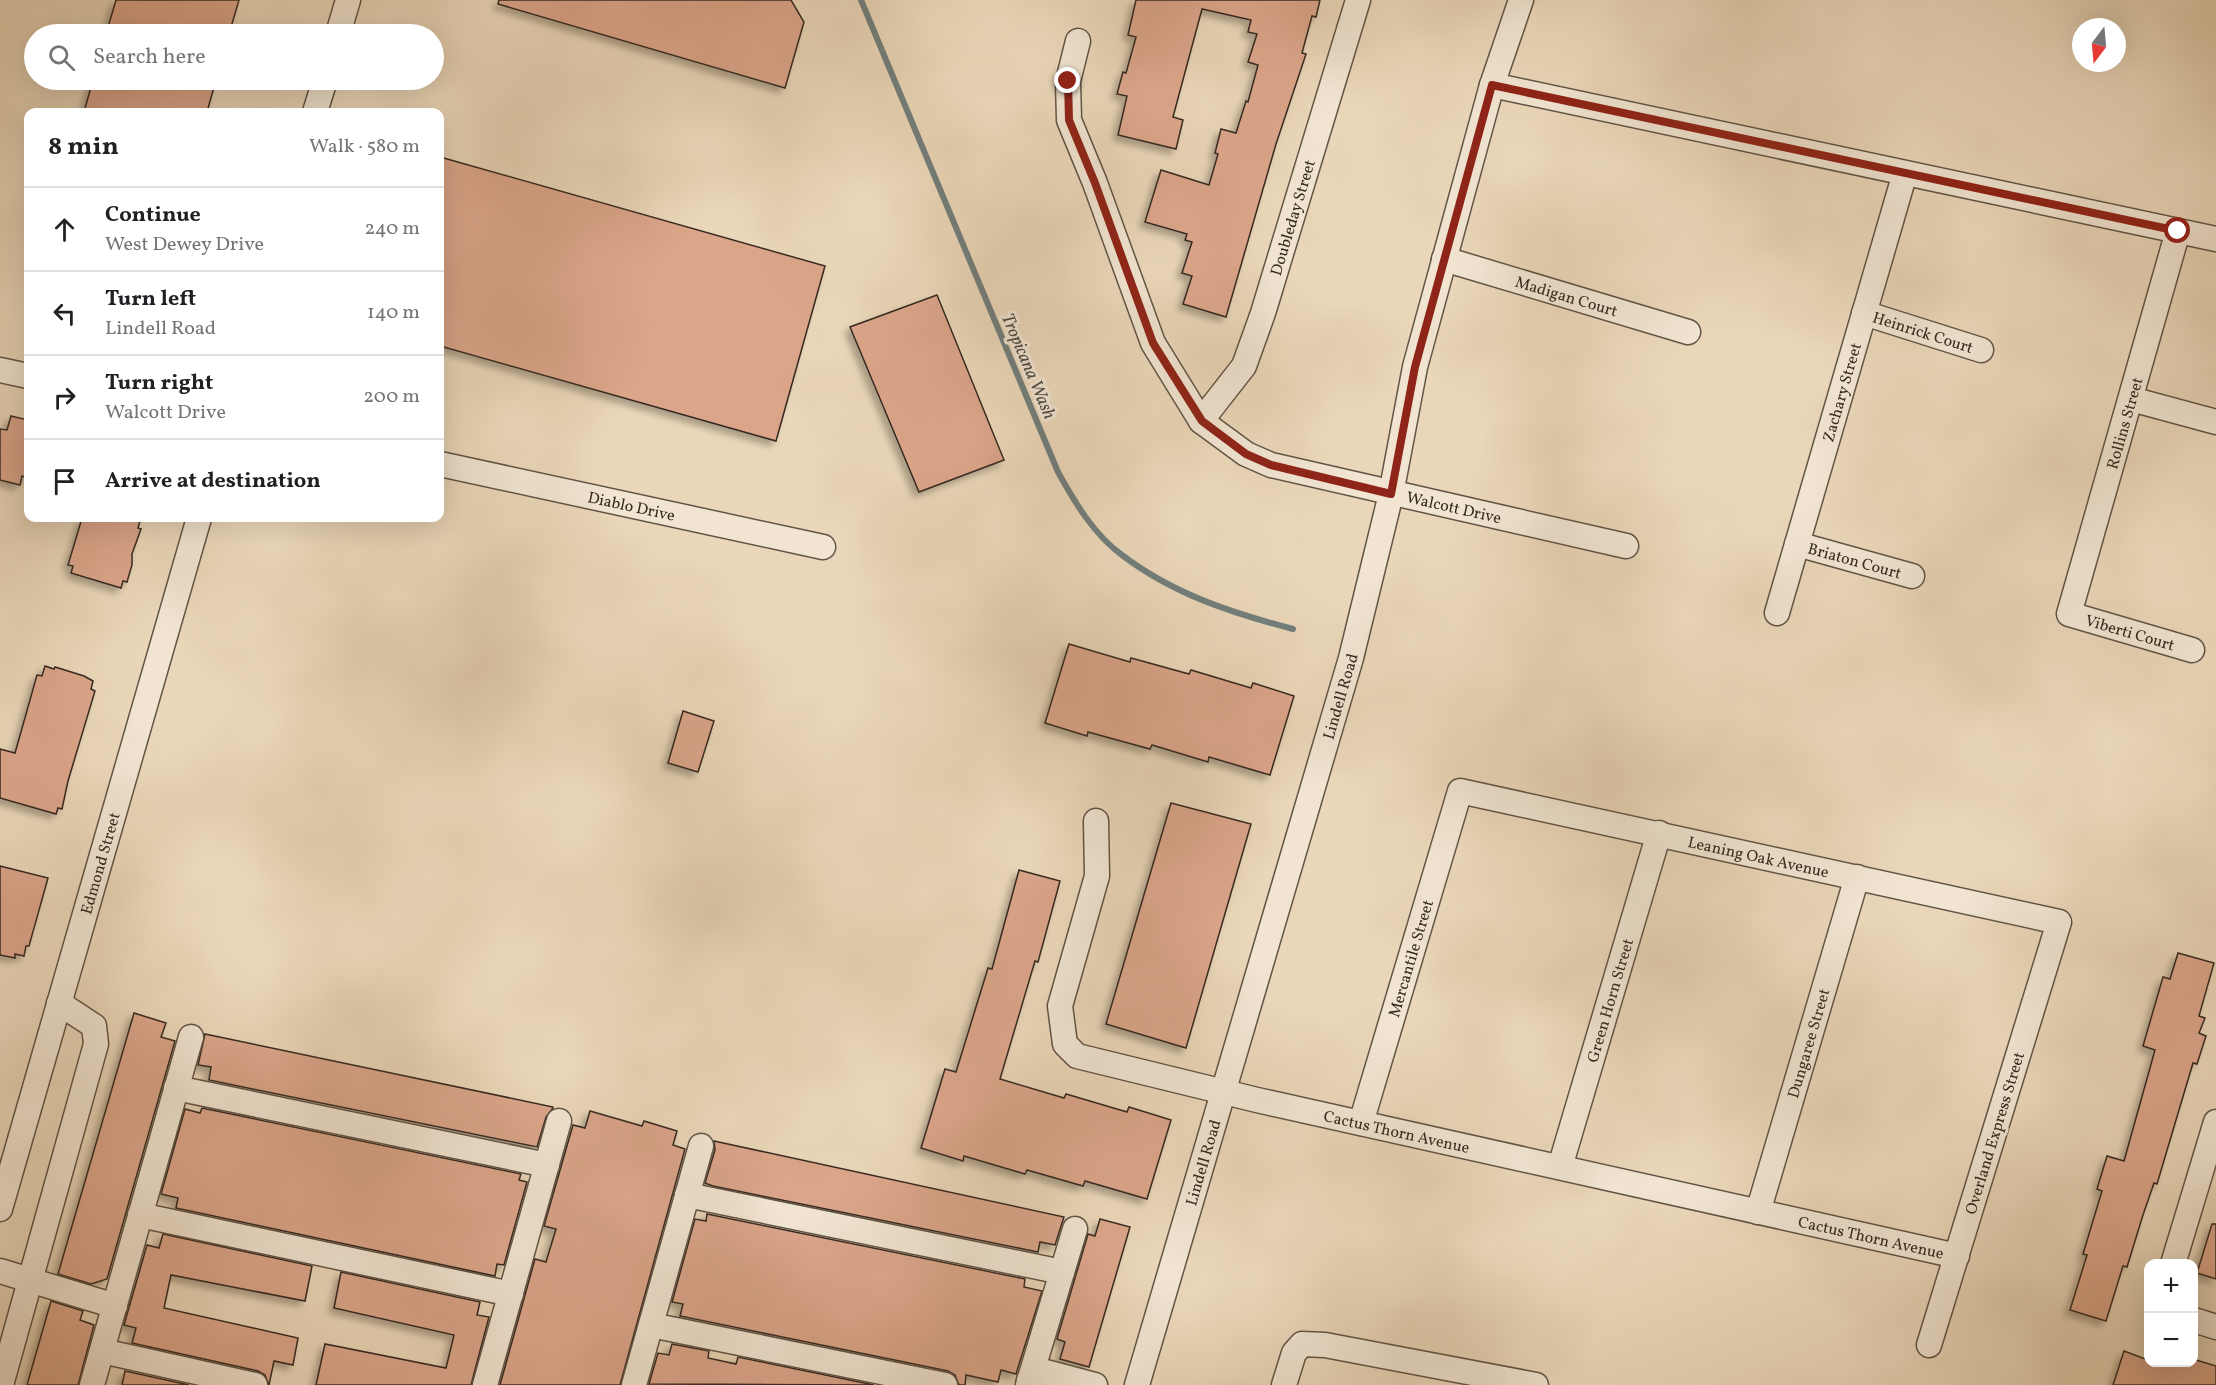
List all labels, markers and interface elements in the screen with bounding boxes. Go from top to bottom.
north arrow [2072,18,2126,72]
search box [24,24,444,90]
icon: search [45,41,78,74]
text: Search here [93,42,206,73]
route end [1054,67,1080,93]
text: 8 min [48,129,119,165]
text: Walk · 580 m [309,133,420,161]
street label: Doubleday Street [1266,157,1322,279]
text: Continue [105,200,201,231]
icon: ahead [48,213,81,246]
text: 240 m [365,215,420,243]
route start [2164,217,2190,243]
text: West Dewey Drive [105,231,264,259]
street label: Madigan Court [1512,272,1620,323]
text: Turn left [105,284,196,315]
icon: left [48,297,81,330]
text: 140 m [367,299,420,327]
street label: Heinrick Court [1869,307,1976,360]
water label: Tropicana Wash [994,310,1061,423]
text: Lindell Road [105,315,216,343]
street label: Zachary Street [1818,340,1868,445]
text: Turn right [105,368,213,399]
street label: Rollins Street [2102,375,2150,472]
icon: right [48,381,81,414]
text: 200 m [363,383,420,411]
text: Walcott Drive [105,399,226,427]
icon: arrive [48,465,81,498]
text: Arrive at destination [105,466,321,497]
street label: Diablo Drive [585,487,677,528]
street label: Walcott Drive [1404,487,1503,530]
street label: Briaton Court [1805,539,1904,586]
street label: Viberti Court [2082,610,2177,657]
street label: Lindell Road [1319,651,1365,743]
street label: Edmond Street [76,810,127,917]
street label: Leaning Oak Avenue [1685,832,1831,884]
street label: Mercantile Street [1384,897,1440,1020]
street label: Green Horn Street [1583,936,1640,1065]
street label: Dungaree Street [1783,986,1837,1101]
street label: Overland Express Street [1961,1049,2031,1218]
street label: Cactus Thorn Avenue [1321,1106,1471,1160]
street label: Lindell Road [1181,1117,1228,1209]
street label: Cactus Thorn Avenue [1796,1212,1946,1266]
map controls [2144,1259,2198,1367]
button: + [2144,1259,2198,1313]
button: − [2144,1313,2198,1367]

